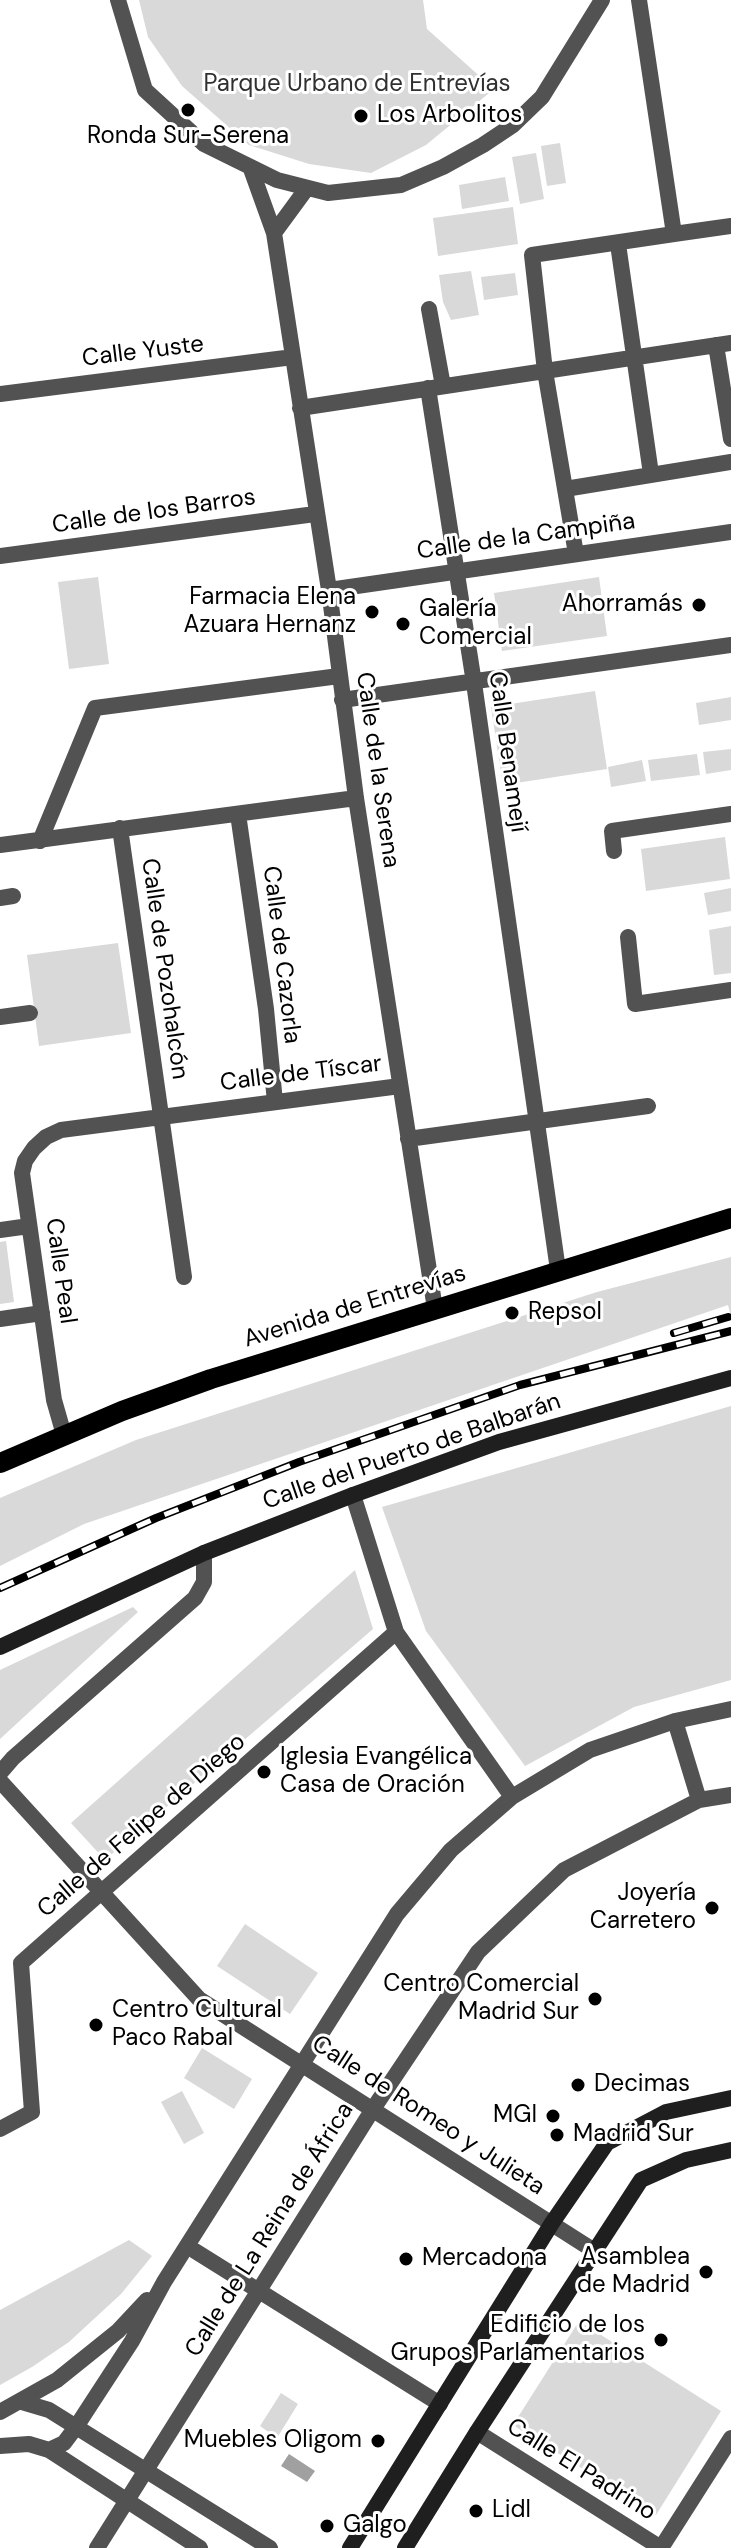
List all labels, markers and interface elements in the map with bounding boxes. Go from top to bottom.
park label: Parque Urbano de Entrevías [203,71,511,99]
marker: Ronda Sur-Serena [179,101,197,119]
place label: Los Arbolitos [377,102,522,130]
marker: Los Arbolitos [352,107,370,125]
place label: Ronda Sur-Serena [87,123,289,151]
street label: Calle Yuste [81,330,205,374]
street label: Calle de los Barros [50,483,258,541]
street label: Calle de la Campiña [415,507,637,567]
place label: Farmacia Elena Azuara Hernanz [183,584,356,640]
place label: Ahorramás [562,591,683,619]
place label: Galería Comercial [419,596,532,652]
marker: Ahorramás [690,596,708,614]
marker: Farmacia Elena Azuara Hernanz [363,603,381,621]
marker: Galería Comercial [394,615,412,633]
street label: Calle de la Serena [349,670,405,870]
street label: Calle Benamejí [481,670,533,834]
street label: Calle de Pozohalcón [134,857,194,1081]
street label: Calle de Cazorla [256,864,306,1046]
street label: Calle de Tíscar [219,1050,383,1098]
street label: Calle Peal [38,1216,82,1326]
street label: Avenida de Entrevías [240,1259,470,1355]
place label: Repsol [528,1299,602,1327]
marker: Repsol [503,1304,521,1322]
street label: Calle del Puerto de Balbarán [259,1387,565,1517]
street label: Calle de Felipe de Diego [32,1728,252,1924]
place label: Iglesia Evangélica Casa de Oración [280,1744,472,1800]
marker: Iglesia Evangélica Casa de Oración [255,1763,273,1781]
place label: Joyería Carretero [590,1880,696,1936]
marker: Joyería Carretero [703,1899,721,1917]
place label: Centro Comercial Madrid Sur [383,1971,579,2027]
marker: Centro Comercial Madrid Sur [586,1990,604,2008]
place label: Centro Cultural Paco Rabal [112,1997,282,2053]
marker: Centro Cultural Paco Rabal [87,2016,105,2034]
street label: Calle de Romeo y Julieta [306,2030,550,2202]
place label: Decimas [594,2071,690,2099]
marker: Decimas [569,2076,587,2094]
street label: Calle de La Reina de África [180,2098,360,2362]
place label: MGI [493,2102,537,2130]
marker: MGI [544,2107,562,2125]
place label: Madrid Sur [573,2121,694,2149]
marker: Madrid Sur [548,2126,566,2144]
place label: Asamblea de Madrid [577,2244,690,2300]
place label: Mercadona [422,2245,547,2273]
marker: Mercadona [397,2250,415,2268]
marker: Asamblea de Madrid [697,2263,715,2281]
place label: Edificio de los Grupos Parlamentarios [391,2312,645,2368]
marker: Edificio de los Grupos Parlamentarios [652,2331,670,2349]
street label: Calle El Padrino [501,2413,661,2527]
place label: Muebles Oligom [184,2427,362,2455]
marker: Muebles Oligom [369,2432,387,2450]
place label: Lidl [492,2497,531,2525]
marker: Lidl [467,2502,485,2520]
place label: Galgo [343,2512,407,2540]
marker: Galgo [318,2517,336,2535]

